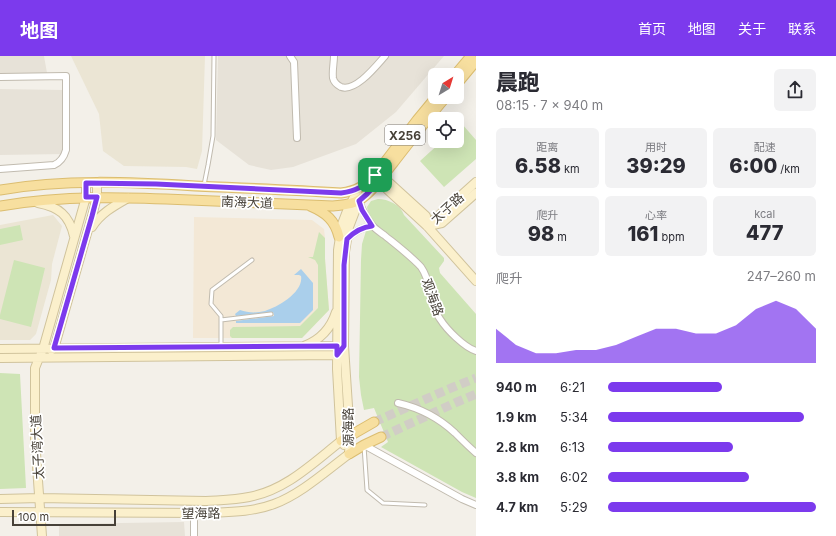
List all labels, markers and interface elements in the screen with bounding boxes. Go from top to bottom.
text: 地图 [20,19,58,42]
text: 首页 [638,20,666,37]
text: 地图 [688,20,716,37]
text: 关于 [738,20,766,37]
text: 联系 [788,20,816,37]
north arrow [428,68,464,104]
map controls [428,68,464,148]
text: 晨跑 [496,69,540,95]
button: share [774,69,816,111]
text: 08:15 · 7 × 940 m [496,97,603,113]
button: locate [428,112,464,148]
road number: X256 [385,125,425,145]
text: 距离 [536,140,558,154]
text: 用时 [645,140,667,154]
text: 配速 [754,140,776,154]
text: 6.58 [515,154,561,178]
text: 39:29 [626,154,686,178]
text: 6:00 [729,154,777,178]
pin [358,158,392,192]
text: km [561,162,580,176]
text: /km [777,162,800,176]
icon: arrive [364,164,386,186]
street label: 太子路 [427,189,467,227]
street label: 南海大道 [221,193,273,211]
text: kcal [754,207,775,221]
text: 爬升 [536,208,558,222]
text: 心率 [645,208,667,222]
text: 477 [746,221,784,245]
text: 98 [528,222,554,246]
text: 161 [627,222,658,246]
text: m [554,230,567,244]
text: bpm [658,230,685,244]
text: 247–260 m [747,268,816,284]
text: 爬升 [496,270,522,286]
street label: 观海路 [419,276,447,318]
text: 940 m [496,379,537,395]
text: 6:21 [560,379,585,395]
street label: 源海路 [340,407,356,447]
text: 1.9 km [496,409,537,425]
text: 5:34 [560,409,588,425]
street label: 太子湾大道 [27,414,47,480]
text: 2.8 km [496,439,539,455]
text: 6:13 [560,439,585,455]
text: 3.8 km [496,469,539,485]
text: 6:02 [560,469,588,485]
text: 4.7 km [496,499,538,515]
text: 5:29 [560,499,588,515]
street label: 望海路 [181,505,221,521]
scale bar [12,508,116,527]
text: 100 m [18,510,49,524]

